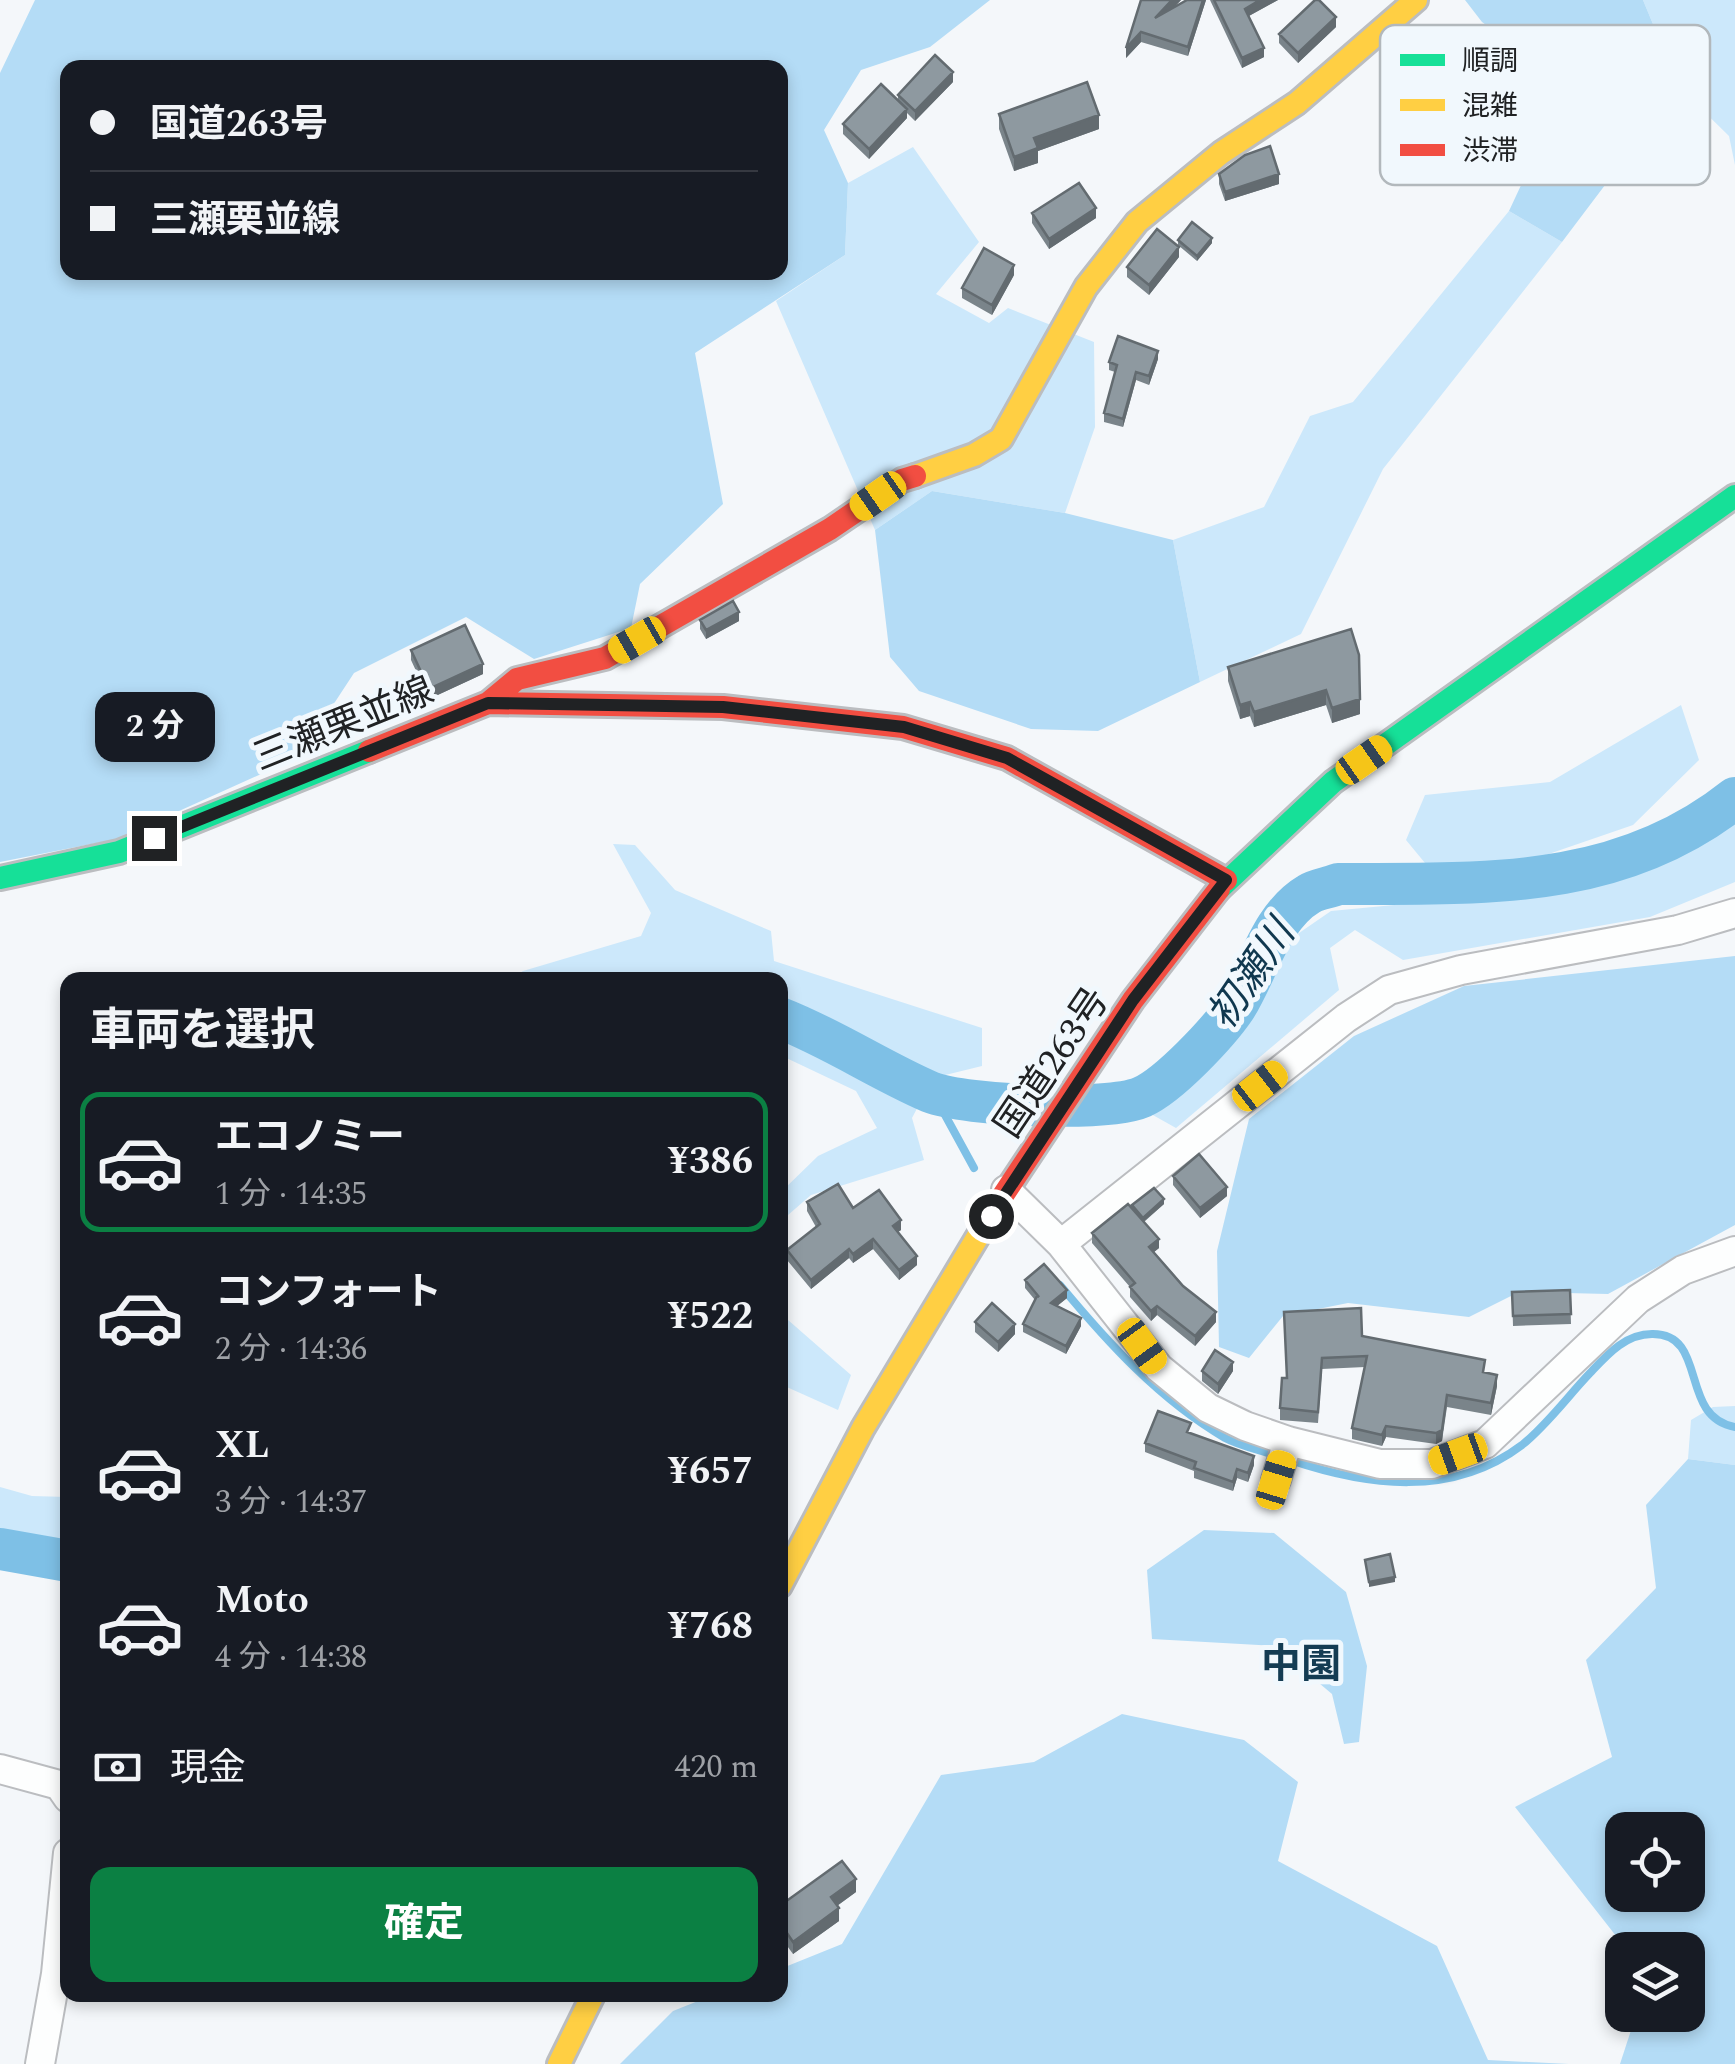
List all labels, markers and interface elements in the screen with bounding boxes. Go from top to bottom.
legend [1380,25,1710,185]
text: 順調 [1462,40,1518,83]
text: 混雑 [1462,85,1518,128]
text: 国道263号 [150,96,328,154]
text: 渋滞 [1462,130,1518,173]
text: 三瀬栗並線 [150,192,340,250]
car [845,467,911,525]
car [604,612,670,668]
street label: 三瀬栗並線 [245,662,443,787]
callout: 2 分 [94,693,214,763]
text: 2 分 [126,702,184,751]
car [1331,731,1397,789]
route end [132,816,177,861]
water label: 初瀬川 [1193,905,1313,1042]
street label: 国道263号 [981,976,1125,1150]
text: 車両を選択 [90,997,315,1066]
car [1227,1056,1293,1116]
text: エコノミー [215,1109,405,1167]
icon: car [95,1117,185,1207]
text: ¥386 [668,1133,753,1191]
text: 1 分 · 14:35 [215,1170,367,1219]
route start [969,1194,1014,1239]
text: コンフォート [215,1264,442,1322]
icon: car [95,1272,185,1362]
text: ¥522 [668,1288,753,1346]
car [1112,1313,1172,1379]
text: 2 分 · 14:36 [215,1325,367,1374]
text: XL [215,1417,269,1475]
icon: car [95,1427,185,1517]
car [1425,1430,1491,1478]
text: ¥657 [668,1443,753,1501]
car [1253,1447,1299,1513]
text: 3 分 · 14:37 [215,1478,367,1527]
text: Moto [215,1572,309,1630]
icon: car [95,1582,185,1672]
text: ¥768 [668,1598,753,1656]
text: 4 分 · 14:38 [215,1633,367,1682]
district label: 中園 [1261,1635,1341,1696]
icon: cash [90,1740,145,1795]
text: 現金 [170,1740,246,1798]
text: 420 m [674,1743,758,1792]
map controls [1605,1812,1705,2032]
button: locate [1605,1812,1705,1912]
button: 確定 [90,1867,758,1982]
button: layers [1605,1932,1705,2032]

